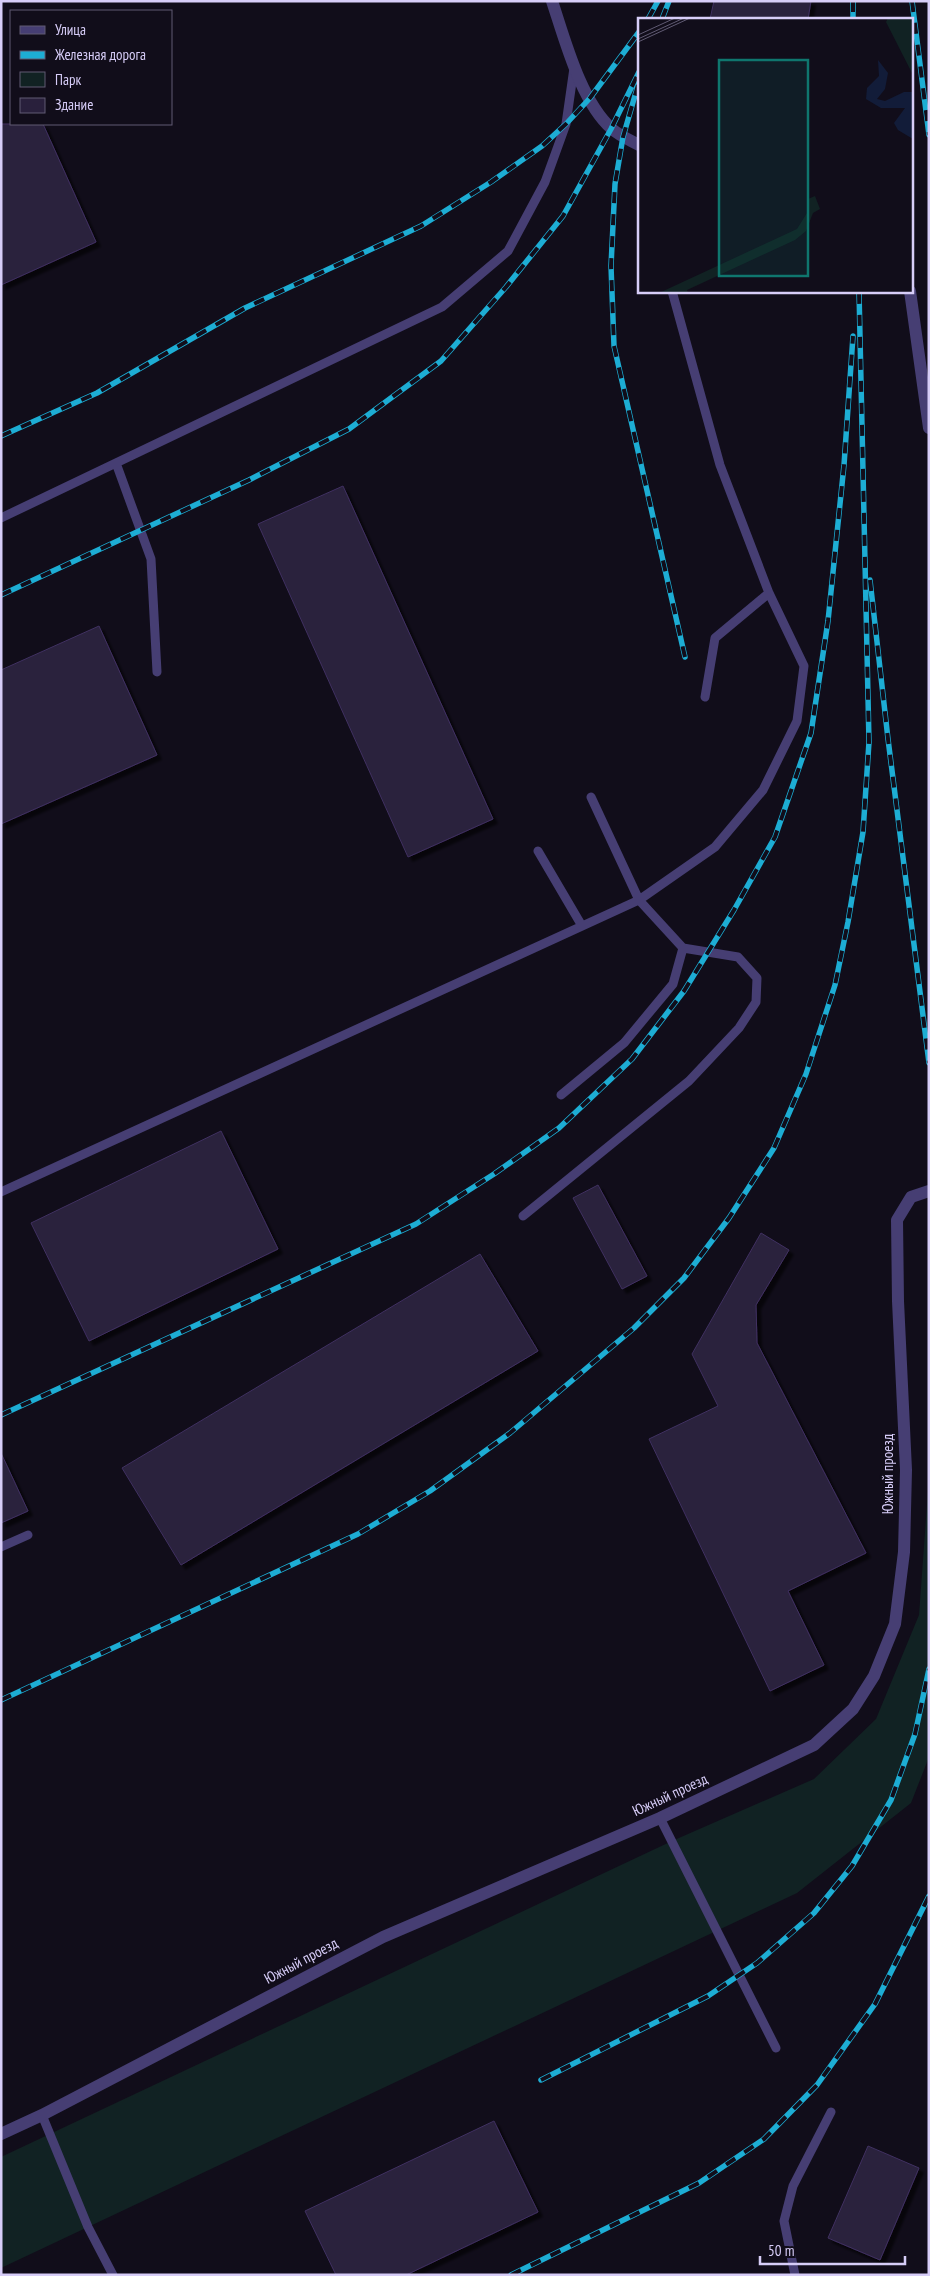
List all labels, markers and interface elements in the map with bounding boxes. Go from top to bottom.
legend [10,10,172,125]
inset map [638,18,912,292]
text: Улица [55,20,86,39]
text: Железная дорога [54,45,146,64]
text: Парк [55,70,81,89]
text: Здание [55,95,93,114]
street label: Южный проезд [878,1433,897,1514]
street label: Южный проезд [629,1769,711,1820]
street label: Южный проезд [261,1933,341,1988]
scale bar [760,2234,905,2266]
text: 50 m [768,2241,794,2260]

